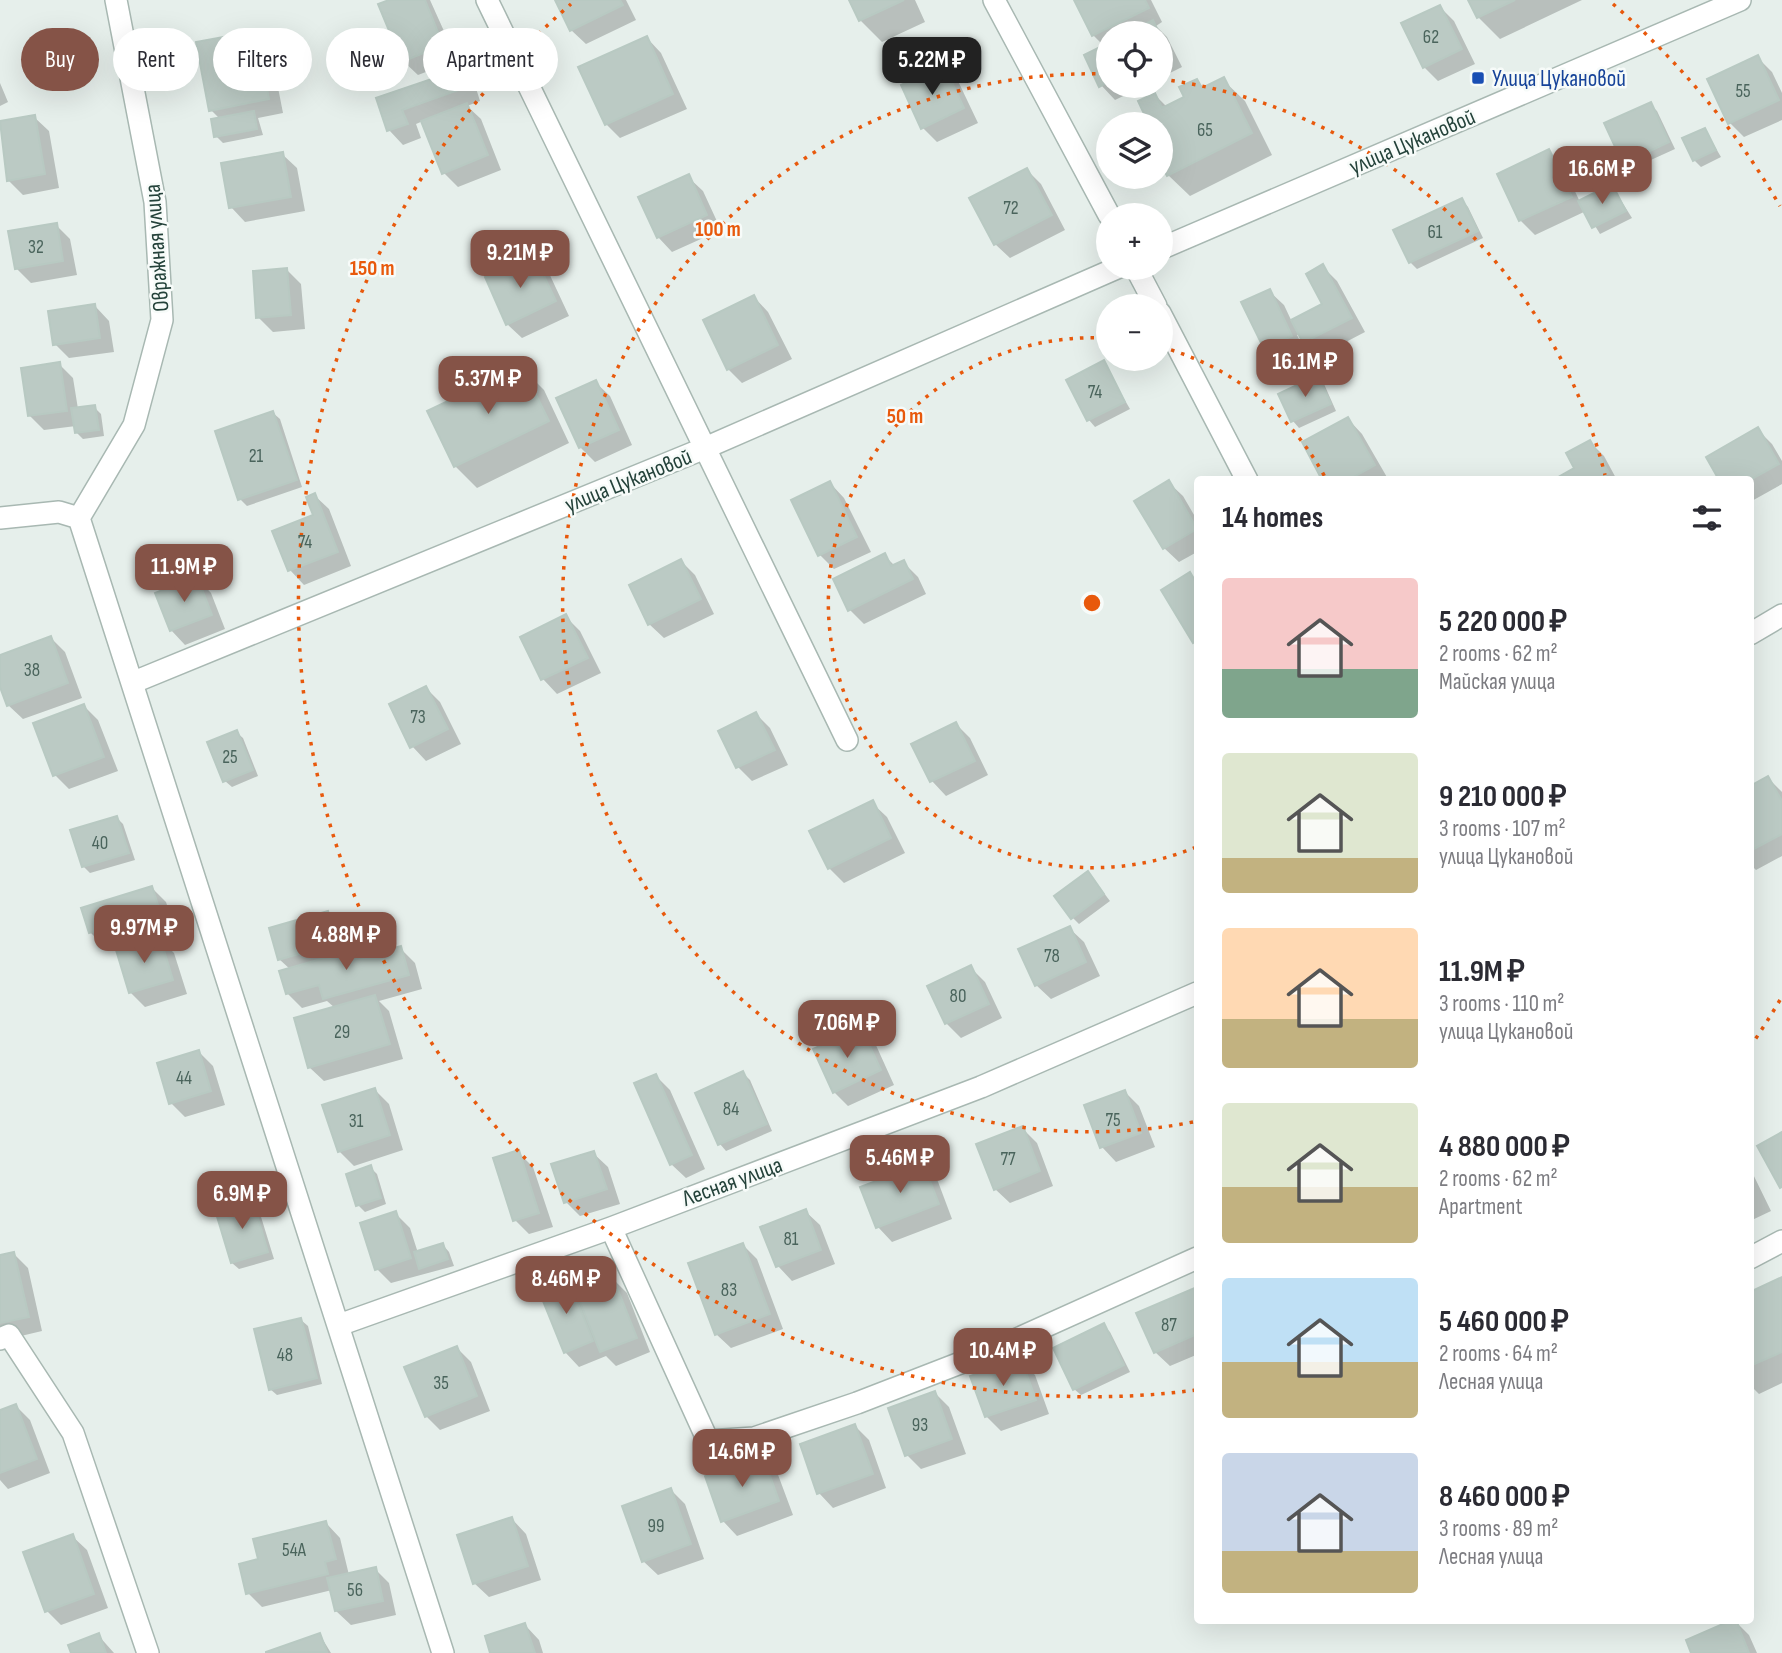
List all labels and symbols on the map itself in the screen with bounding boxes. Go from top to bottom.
house number: 62 [1423,26,1439,49]
pin: 5.22M ₽ [867,38,997,97]
place label: Улица Цукановой [1492,65,1626,93]
marker: Улица Цукановой [1470,70,1486,86]
house number: 55 [1735,80,1751,103]
street label: улица Цукановой [1345,103,1480,181]
house number: 65 [1197,119,1213,142]
pin: 16.6M ₽ [1537,146,1667,206]
street label: Овражная улица [139,183,175,313]
house number: 72 [1003,197,1019,220]
text: 100 m [695,217,741,242]
house number: 61 [1428,221,1443,244]
pin: 9.21M ₽ [455,230,585,290]
house number: 32 [28,236,44,259]
text: 150 m [350,256,394,281]
pin: 16.1M ₽ [1240,340,1370,399]
pin: 5.37M ₽ [423,356,553,416]
house number: 74 [1088,381,1102,404]
text: 50 m [887,404,923,429]
street label: улица Цукановой [561,443,696,519]
house number: 21 [249,445,264,468]
house number: 74 [298,531,312,554]
pin: 11.9M ₽ [119,544,249,604]
centre of rings [1080,591,1104,615]
house number: 38 [24,659,40,682]
house number: 73 [410,706,426,729]
house number: 25 [222,746,238,769]
house number: 40 [92,832,108,855]
pin: 9.97M ₽ [79,906,209,965]
pin: 4.88M ₽ [281,912,411,972]
house number: 78 [1044,945,1060,968]
house number: 80 [950,985,966,1008]
pin: 7.06M ₽ [782,1000,912,1060]
house number: 29 [334,1021,350,1044]
house number: 44 [176,1067,192,1090]
house number: 84 [723,1098,739,1121]
house number: 75 [1105,1109,1121,1132]
house number: 31 [349,1110,364,1133]
pin: 5.46M ₽ [835,1136,965,1195]
house number: 77 [1000,1148,1016,1171]
street label: Лесная улица [678,1151,786,1213]
pin: 6.9M ₽ [185,1172,299,1231]
house number: 81 [784,1228,799,1251]
pin: 8.46M ₽ [501,1256,631,1316]
house number: 83 [721,1279,737,1302]
house number: 87 [1161,1314,1177,1337]
pin: 10.4M ₽ [938,1328,1068,1388]
house number: 48 [277,1344,293,1367]
house number: 35 [433,1372,449,1395]
house number: 93 [912,1414,928,1437]
pin: 14.6M ₽ [677,1430,807,1489]
house number: 99 [648,1515,664,1538]
house number: 54А [282,1539,307,1562]
house number: 56 [347,1579,363,1602]

